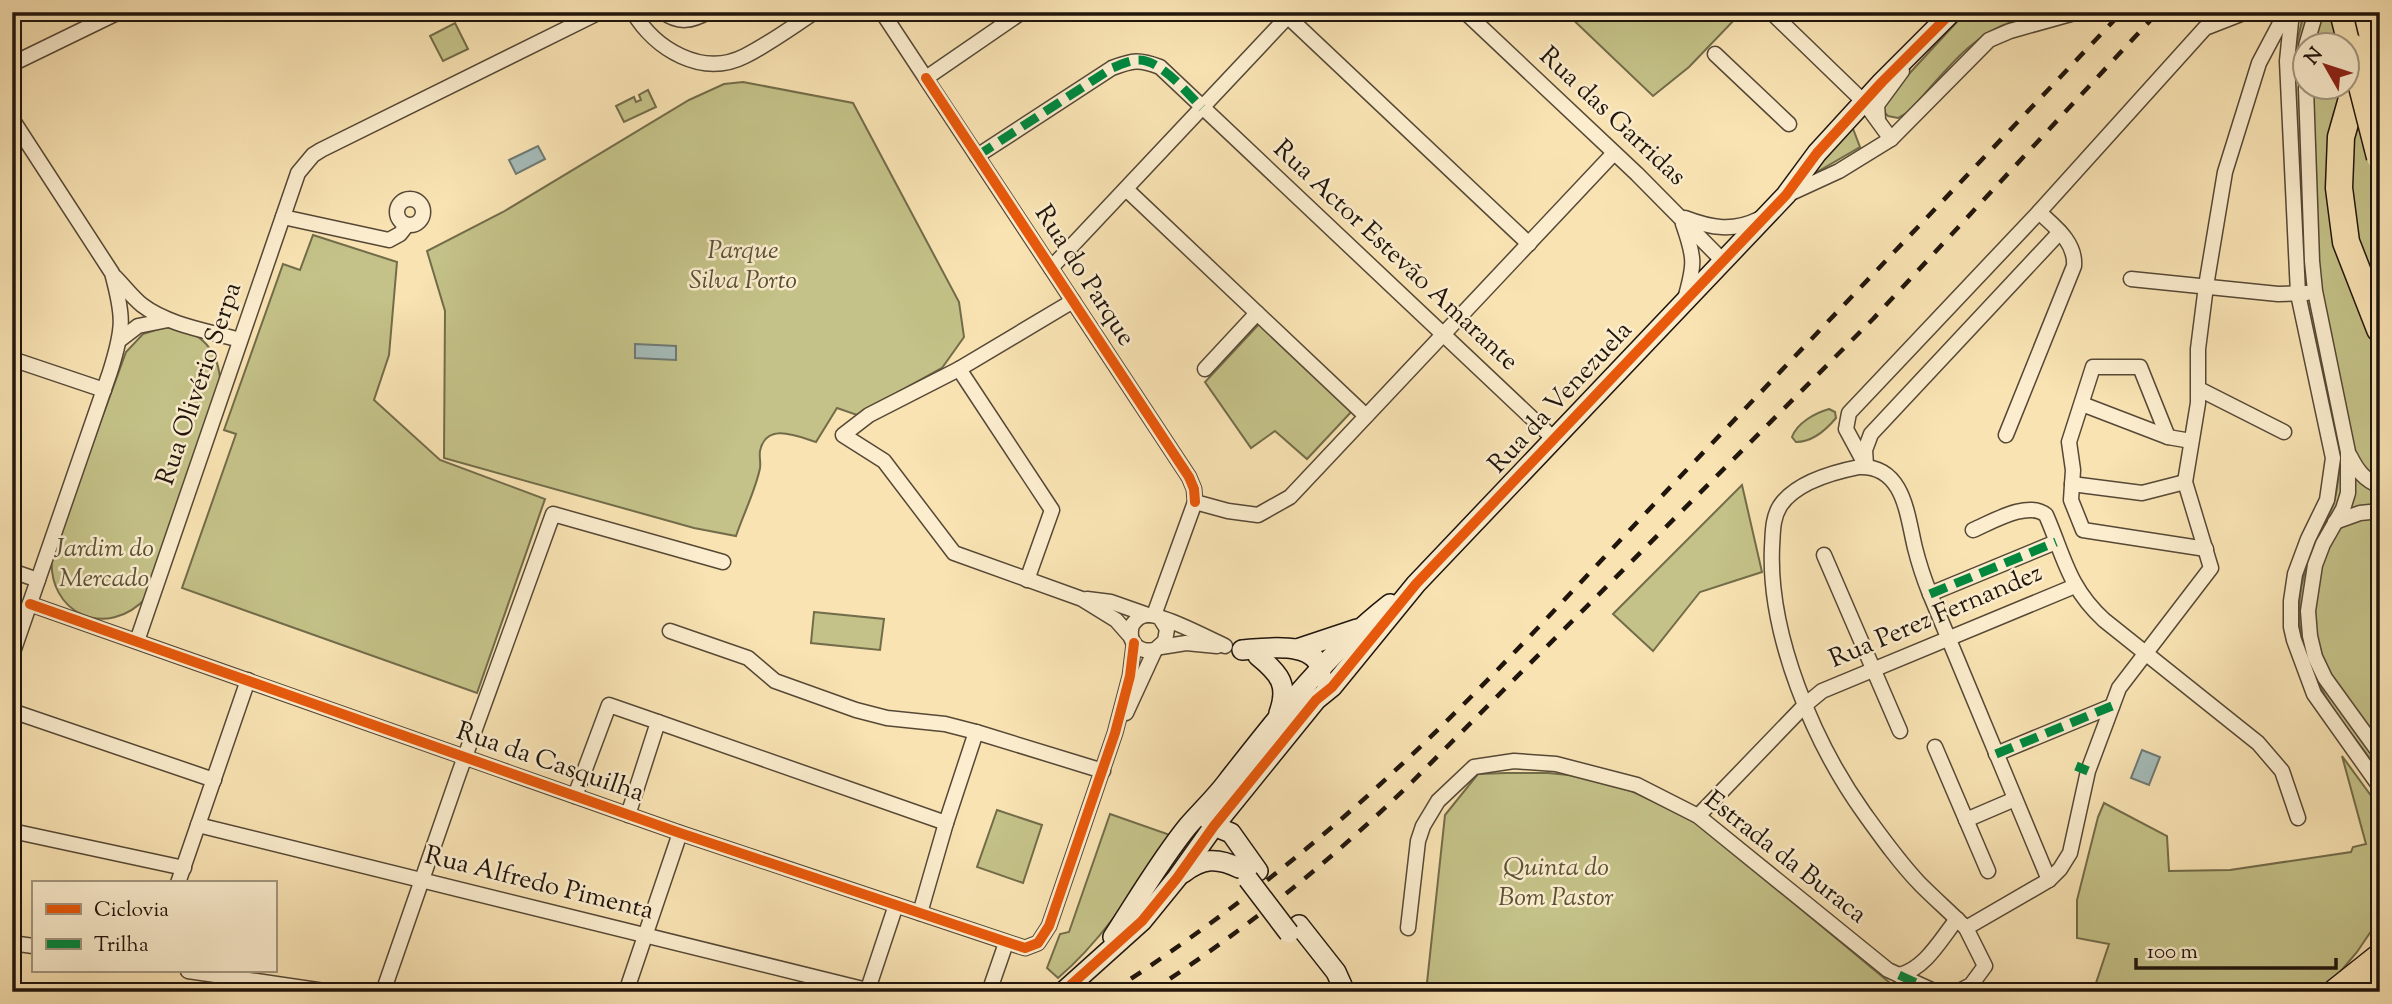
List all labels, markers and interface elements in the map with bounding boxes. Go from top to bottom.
north arrow [2290,32,2360,102]
street label: Rua das Garridas [1530,39,1694,195]
text: N [2299,42,2330,71]
street label: Rua Actor Estevão Amarante [1264,132,1526,380]
street label: Rua do Parque [1024,198,1144,354]
park label: Parque Silva Porto [689,233,797,300]
street label: Rua Olivério Serpa [148,277,252,491]
street label: Rua da Venezuela [1480,314,1642,482]
park label: Jardim do Mercado [53,531,154,598]
street label: Rua Perez Fernandez [1824,555,2048,679]
street label: Rua da Casquilha [451,714,649,812]
street label: Estrada da Buraca [1696,783,1874,933]
street label: Rua Alfredo Pimenta [421,838,657,930]
park label: Quinta do Bom Pastor [1498,850,1614,917]
legend [32,881,276,972]
text: Ciclovia [94,896,169,926]
scale bar [2136,927,2336,971]
text: Trilha [94,931,149,961]
text: 100 m [2147,938,2198,968]

